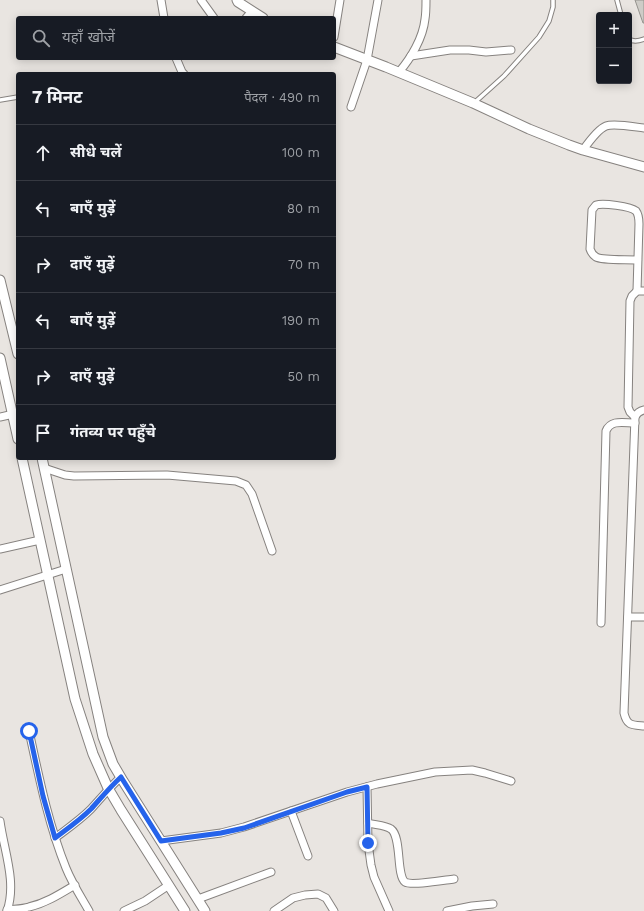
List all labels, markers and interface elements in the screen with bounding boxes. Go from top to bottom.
map controls [596,12,632,84]
button: + [596,12,632,48]
search box [16,16,336,60]
icon: search [30,27,52,49]
text: यहाँ खोजें [62,28,115,46]
button: − [596,48,632,84]
text: 7 मिनट [32,87,82,107]
text: पैदल · 490 m [244,90,320,105]
icon: ahead [32,142,54,164]
text: सीधे चलें [70,143,122,161]
text: 100 m [282,145,320,160]
icon: left [32,198,54,220]
text: बाएँ मुड़ें [70,199,115,217]
text: 80 m [287,201,320,216]
icon: right [32,254,54,276]
text: दाएँ मुड़ें [70,255,115,273]
text: 70 m [288,257,320,272]
icon: left [32,310,54,332]
text: बाएँ मुड़ें [70,311,115,329]
text: 190 m [282,313,320,328]
icon: right [32,366,54,388]
text: दाएँ मुड़ें [70,367,115,385]
text: 50 m [288,369,320,384]
icon: arrive [32,422,54,444]
text: गंतव्य पर पहुँचे [70,423,156,441]
route start [20,722,38,740]
route end [359,834,377,852]

